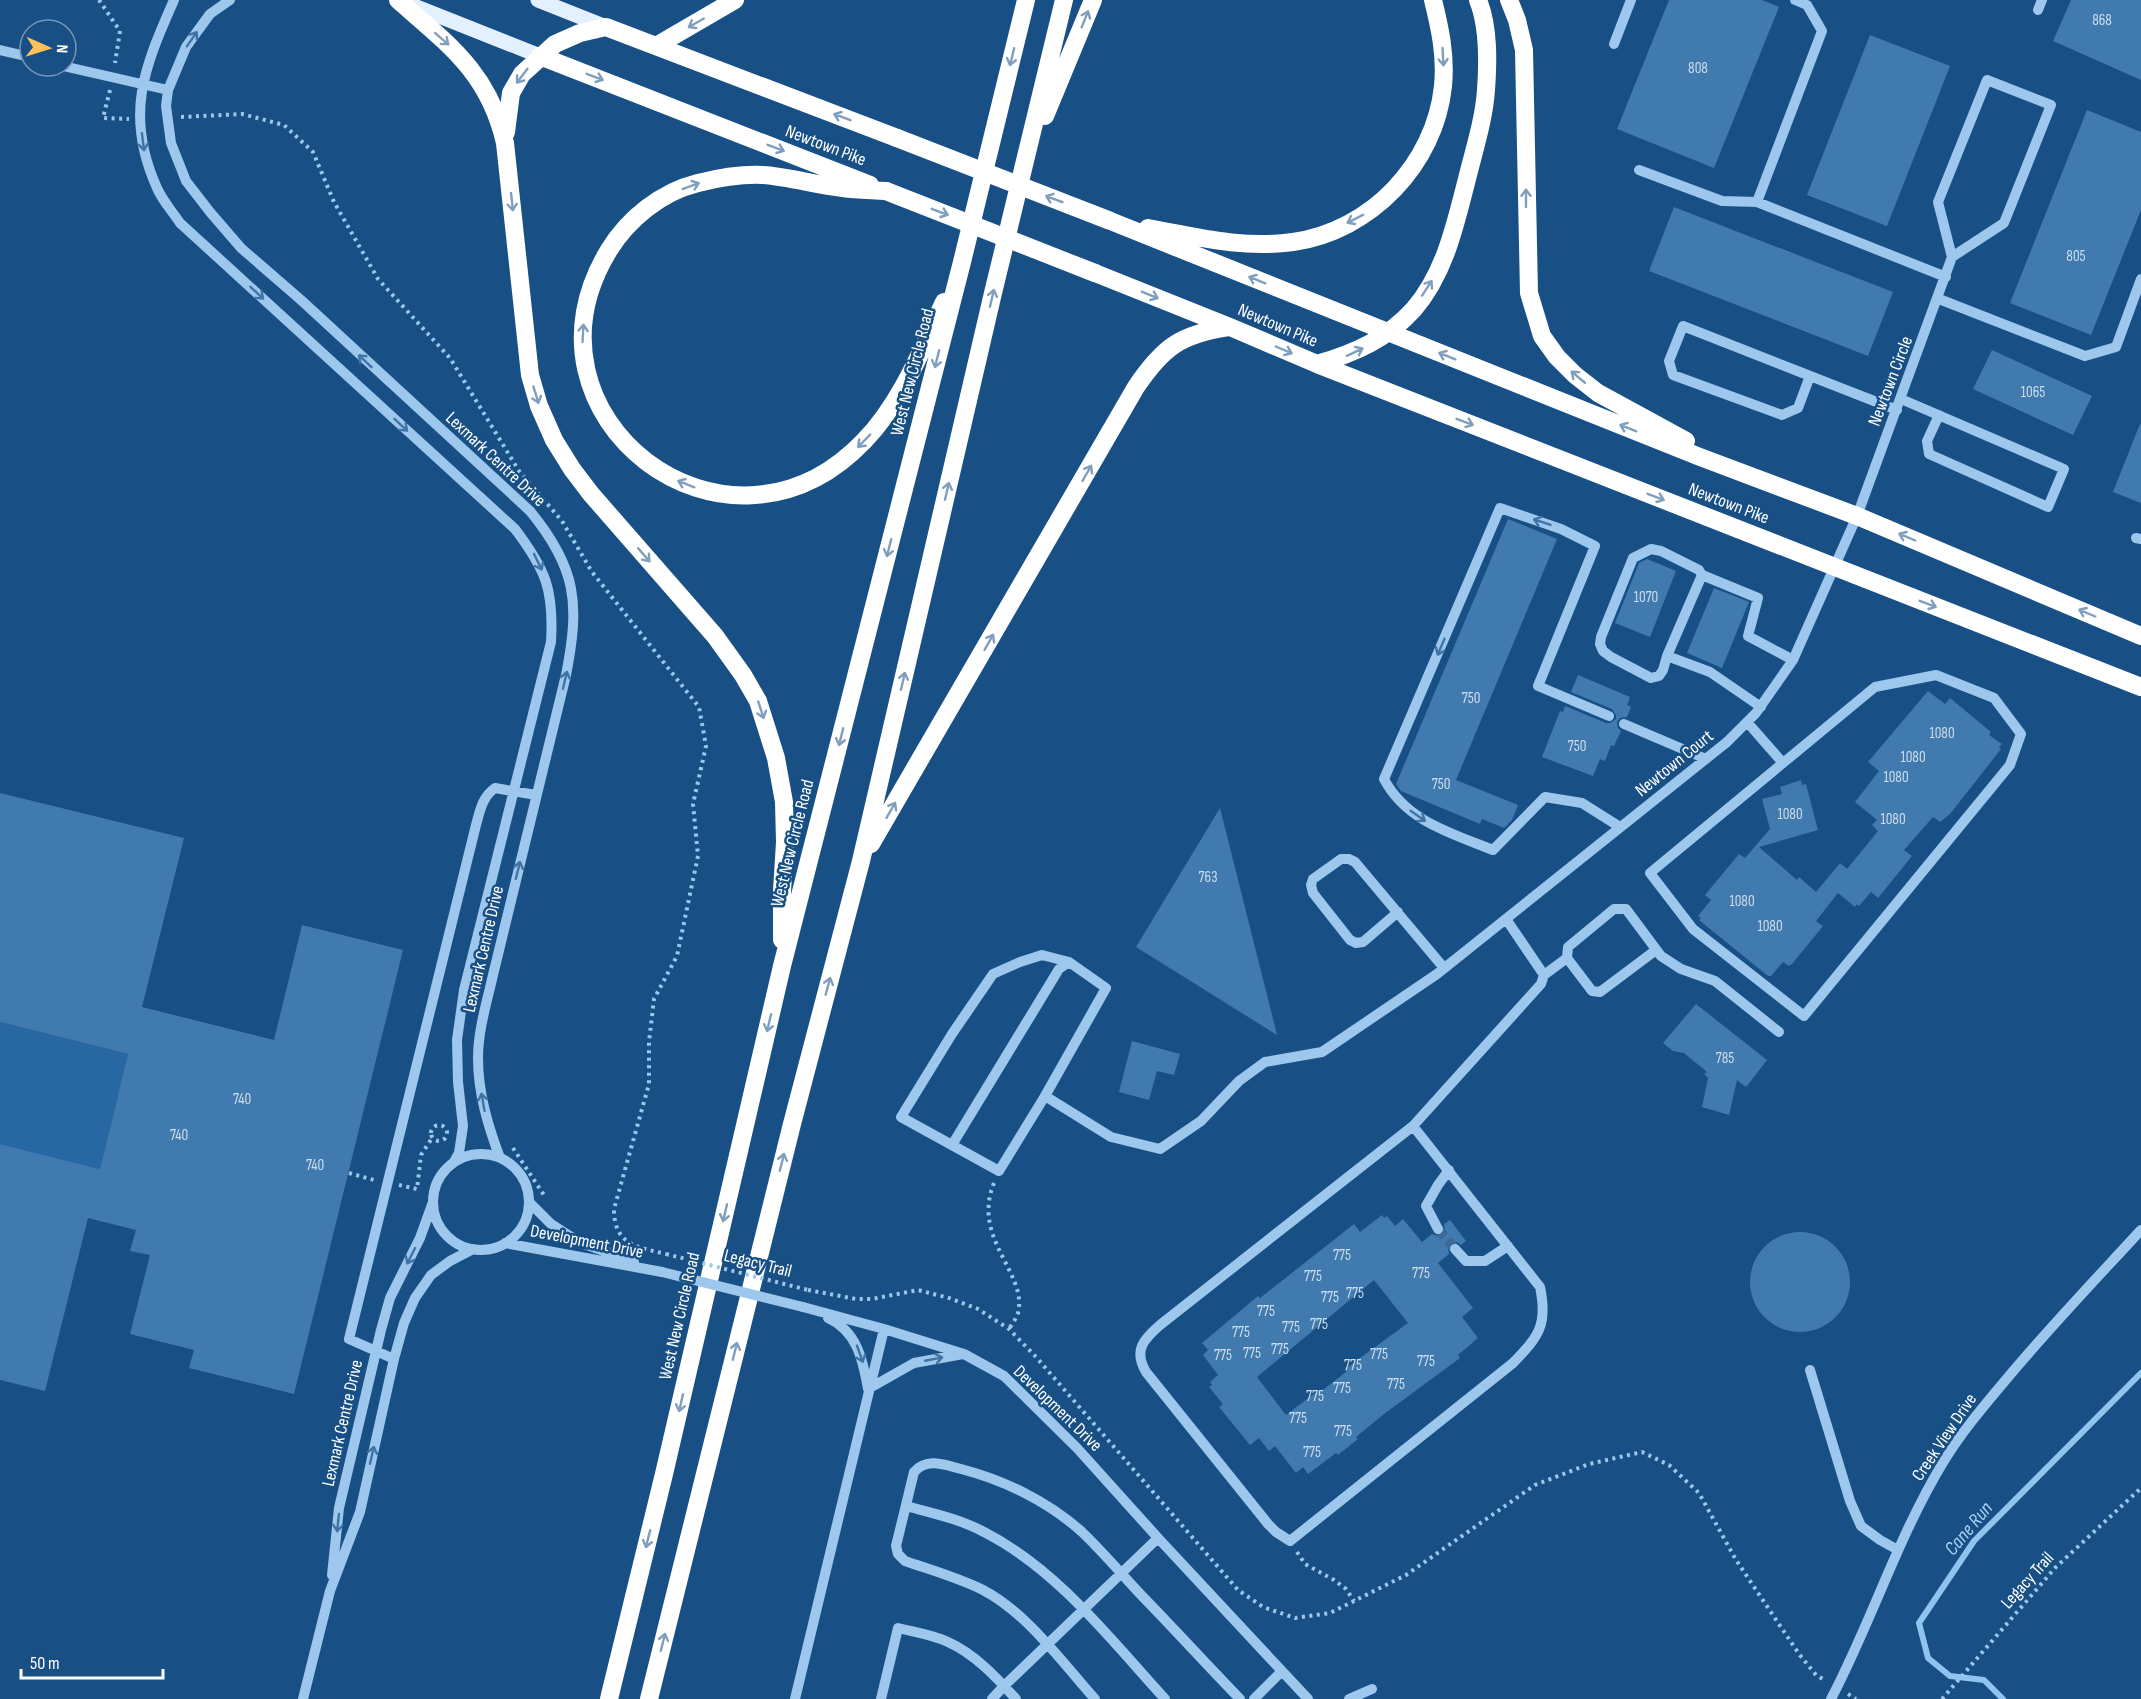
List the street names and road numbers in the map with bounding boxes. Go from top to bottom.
street label: Newtown Pike [783,121,869,170]
street label: Newtown Pike [1235,299,1321,352]
street label: West New Circle Road [887,306,938,438]
street label: Newtown Circle [1864,333,1917,429]
street label: Lexmark Centre Drive [441,408,550,511]
street label: Newtown Pike [1686,479,1772,528]
street label: Newtown Court [1631,725,1718,801]
street label: West New Circle Road [767,777,818,909]
street label: Lexmark Centre Drive [459,884,508,1014]
street label: Development Drive [529,1220,645,1263]
street label: Legacy Trail [722,1245,794,1282]
street label: West New Circle Road [655,1250,704,1382]
street label: Lexmark Centre Drive [318,1358,367,1488]
street label: Development Drive [1009,1361,1106,1456]
street label: Creek View Drive [1908,1390,1981,1485]
street label: Legacy Trail [1996,1548,2058,1613]

